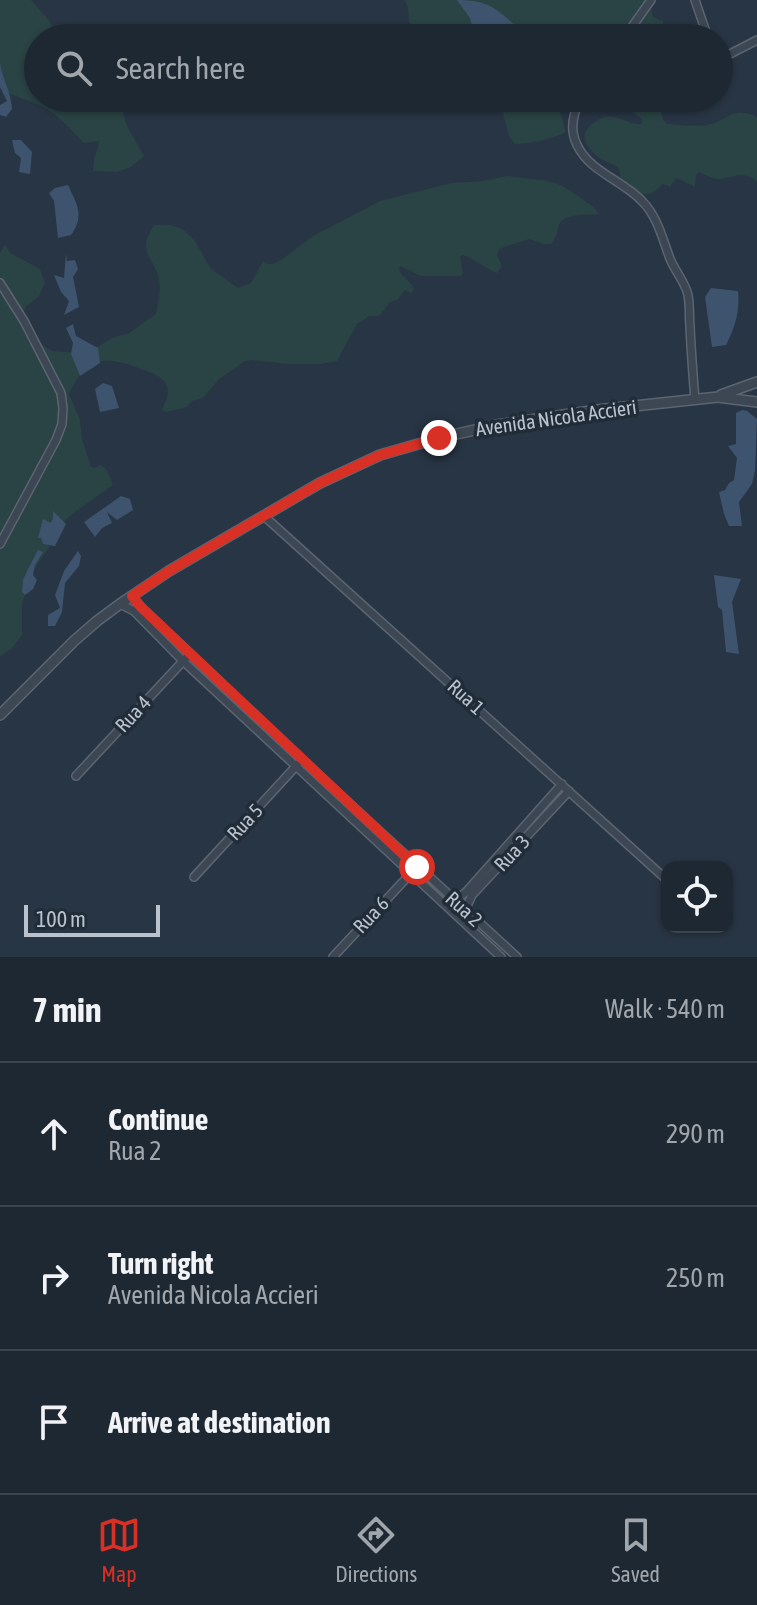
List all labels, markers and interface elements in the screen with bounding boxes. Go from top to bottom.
search box [24,24,733,112]
icon: search [52,46,96,90]
text: Search here [116,51,245,85]
street label: Avenida Nicola Accieri [474,395,638,440]
route end [421,420,457,456]
street label: Rua 1 [443,674,489,719]
street label: Rua 4 [110,691,155,737]
street label: Rua 5 [222,799,267,845]
street label: Rua 3 [489,830,534,876]
route start [399,849,435,885]
map controls [661,861,733,933]
button: locate [661,861,733,933]
street label: Rua 2 [441,886,487,931]
street label: Rua 6 [348,892,393,938]
scale bar [24,901,160,937]
text: 100 m [36,906,86,932]
text: 7 min [32,990,101,1029]
text: Walk · 540 m [605,994,725,1024]
text: Continue [108,1102,208,1136]
icon: ahead [32,1112,76,1156]
text: 290 m [666,1119,725,1149]
text: Rua 2 [108,1136,161,1166]
text: Turn right [108,1246,214,1280]
icon: right [32,1256,76,1300]
text: 250 m [666,1263,725,1293]
text: Avenida Nicola Accieri [108,1280,319,1310]
icon: arrive [32,1400,76,1444]
text: Arrive at destination [108,1405,330,1439]
tab: Map [97,1513,141,1587]
tab: Directions [335,1513,417,1587]
tab: Saved [611,1513,660,1587]

